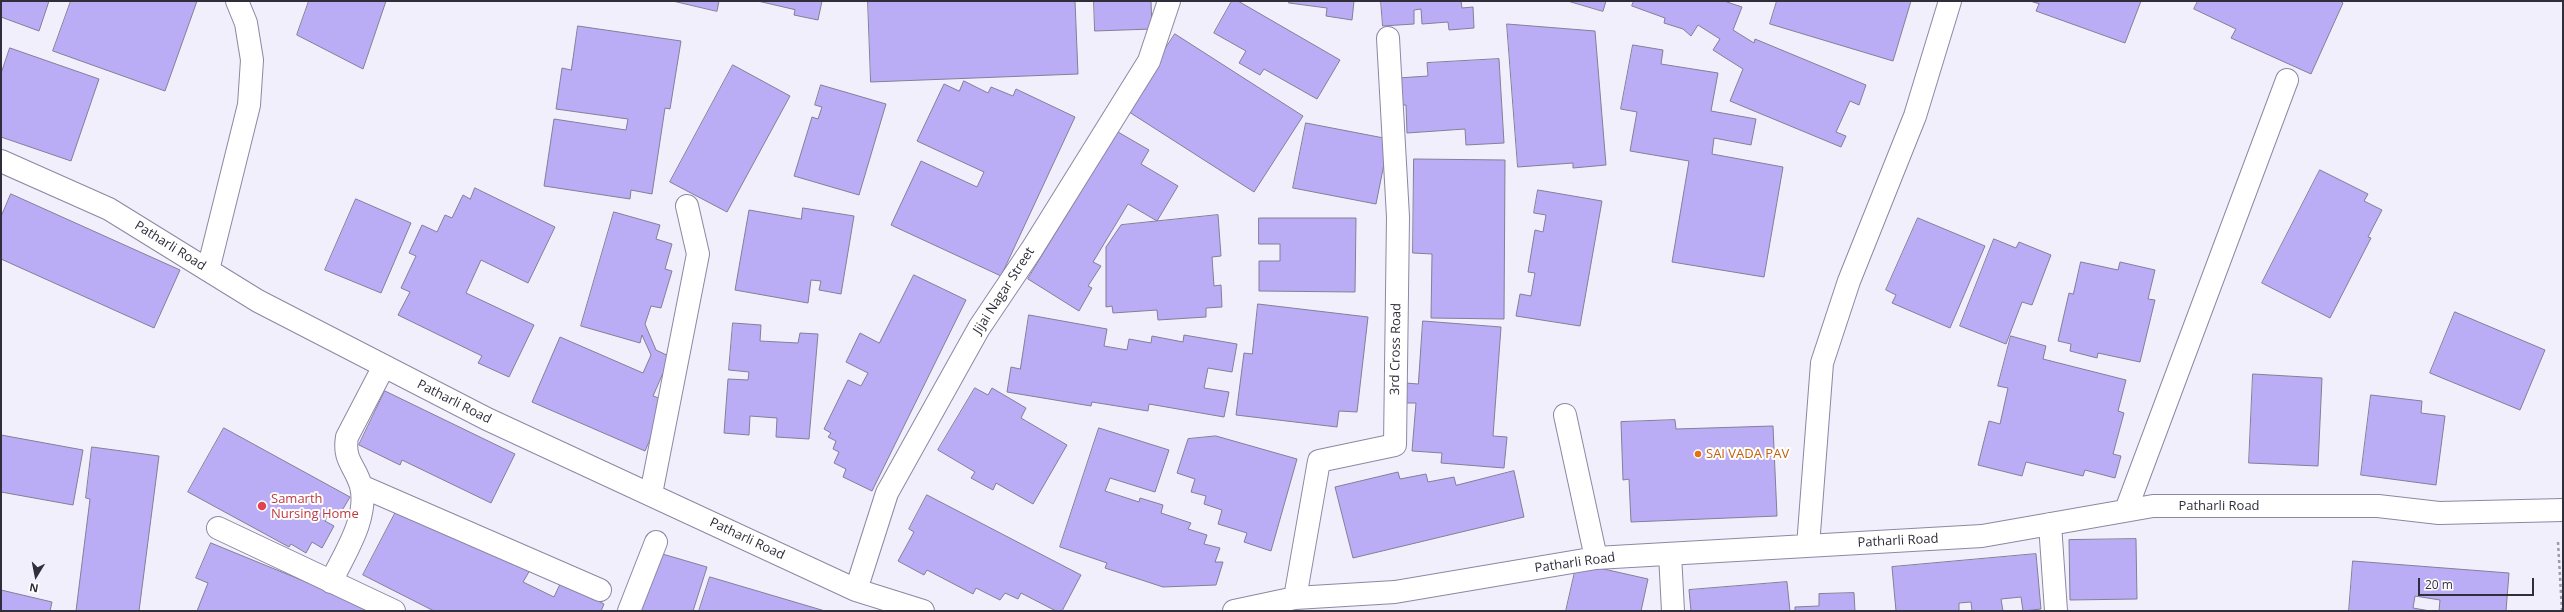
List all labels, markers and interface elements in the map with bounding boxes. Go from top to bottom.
street label: Patharli Road [131,218,209,274]
street label: Jijai Nagar Street [970,245,1038,337]
street label: 3rd Cross Road [1387,303,1405,395]
street label: Patharli Road [414,377,494,427]
place label: SAI VADA PAV [1706,446,1789,462]
marker: SAI VADA PAV [1693,449,1703,459]
place label: Samarth Nursing Home [271,491,359,522]
street label: Patharli Road [2178,498,2260,514]
marker: Samarth Nursing Home [256,500,268,512]
street label: Patharli Road [707,515,787,563]
street label: Patharli Road [1857,531,1939,551]
street label: Patharli Road [1534,550,1616,576]
north arrow [16,556,56,596]
scale bar [2420,570,2536,596]
text: 20 m [2425,576,2453,593]
text: N [28,580,40,596]

